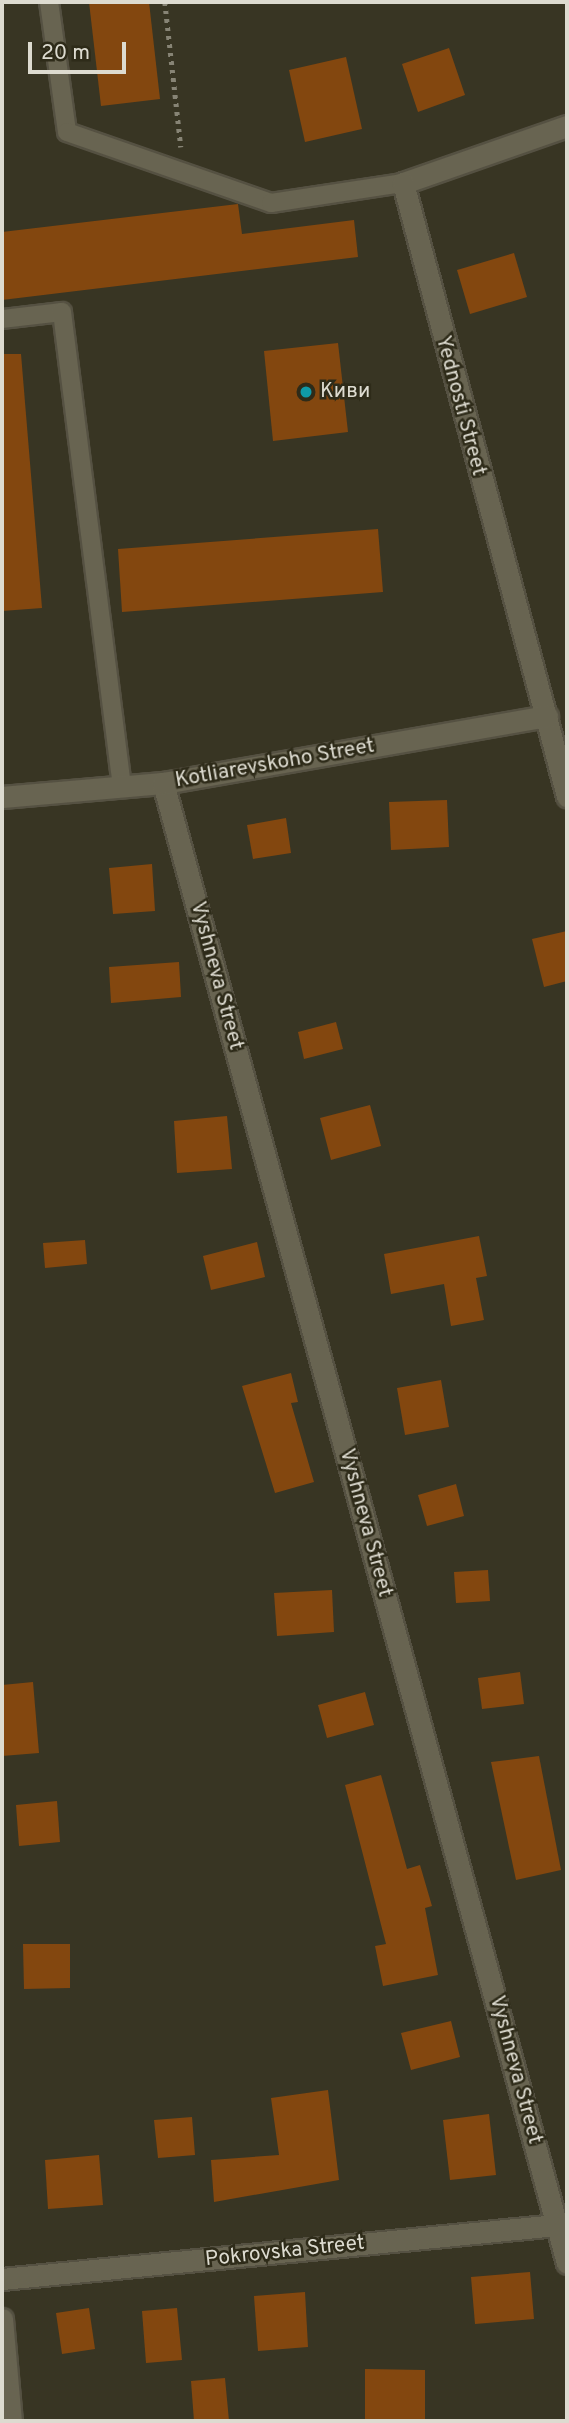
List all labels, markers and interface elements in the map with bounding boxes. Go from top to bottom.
scale bar [32,28,130,72]
text: 20 m [41,40,90,67]
street label: Yednosti Street [429,333,491,479]
place label: Киви [320,379,370,405]
marker: Киви [298,384,314,400]
street label: Kotliarevskoho Street [173,734,377,794]
street label: Vyshneva Street [184,899,248,1053]
street label: Vyshneva Street [333,1446,397,1600]
street label: Vyshneva Street [483,1993,547,2147]
street label: Pokrovska Street [204,2231,366,2273]

